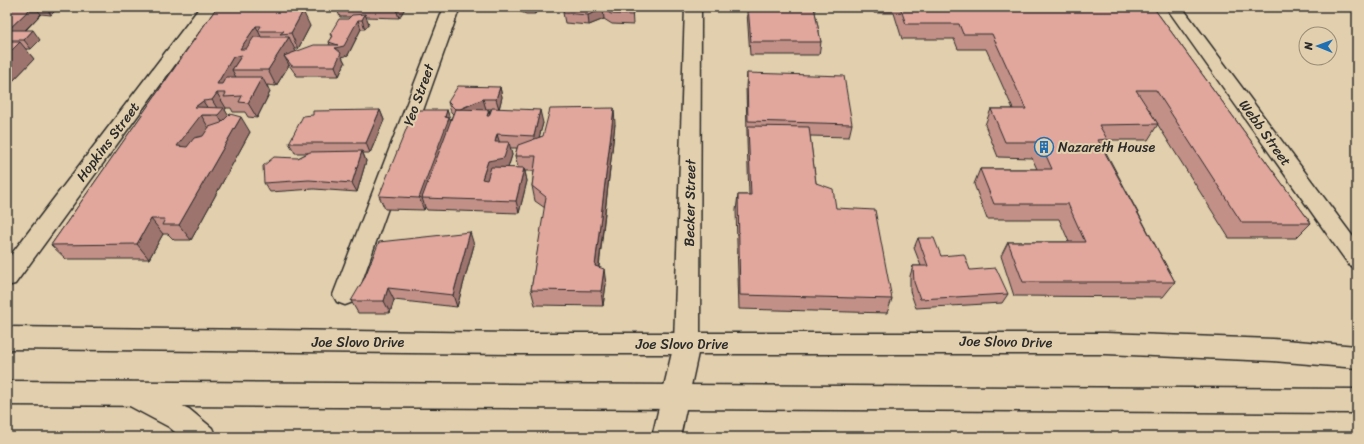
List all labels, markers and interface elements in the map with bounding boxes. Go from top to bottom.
north arrow [1298,26,1338,66]
text: N [1299,41,1318,51]
street label: Yeo Street [396,59,442,130]
street label: Webb Street [1232,94,1298,172]
street label: Hopkins Street [70,97,146,187]
place label: Nazareth House [1058,135,1155,160]
building icon: Nazareth House [1033,136,1055,158]
street label: Becker Street [677,158,703,247]
street label: Joe Slovo Drive [958,329,1053,355]
street label: Joe Slovo Drive [311,330,405,355]
street label: Joe Slovo Drive [635,332,729,357]

